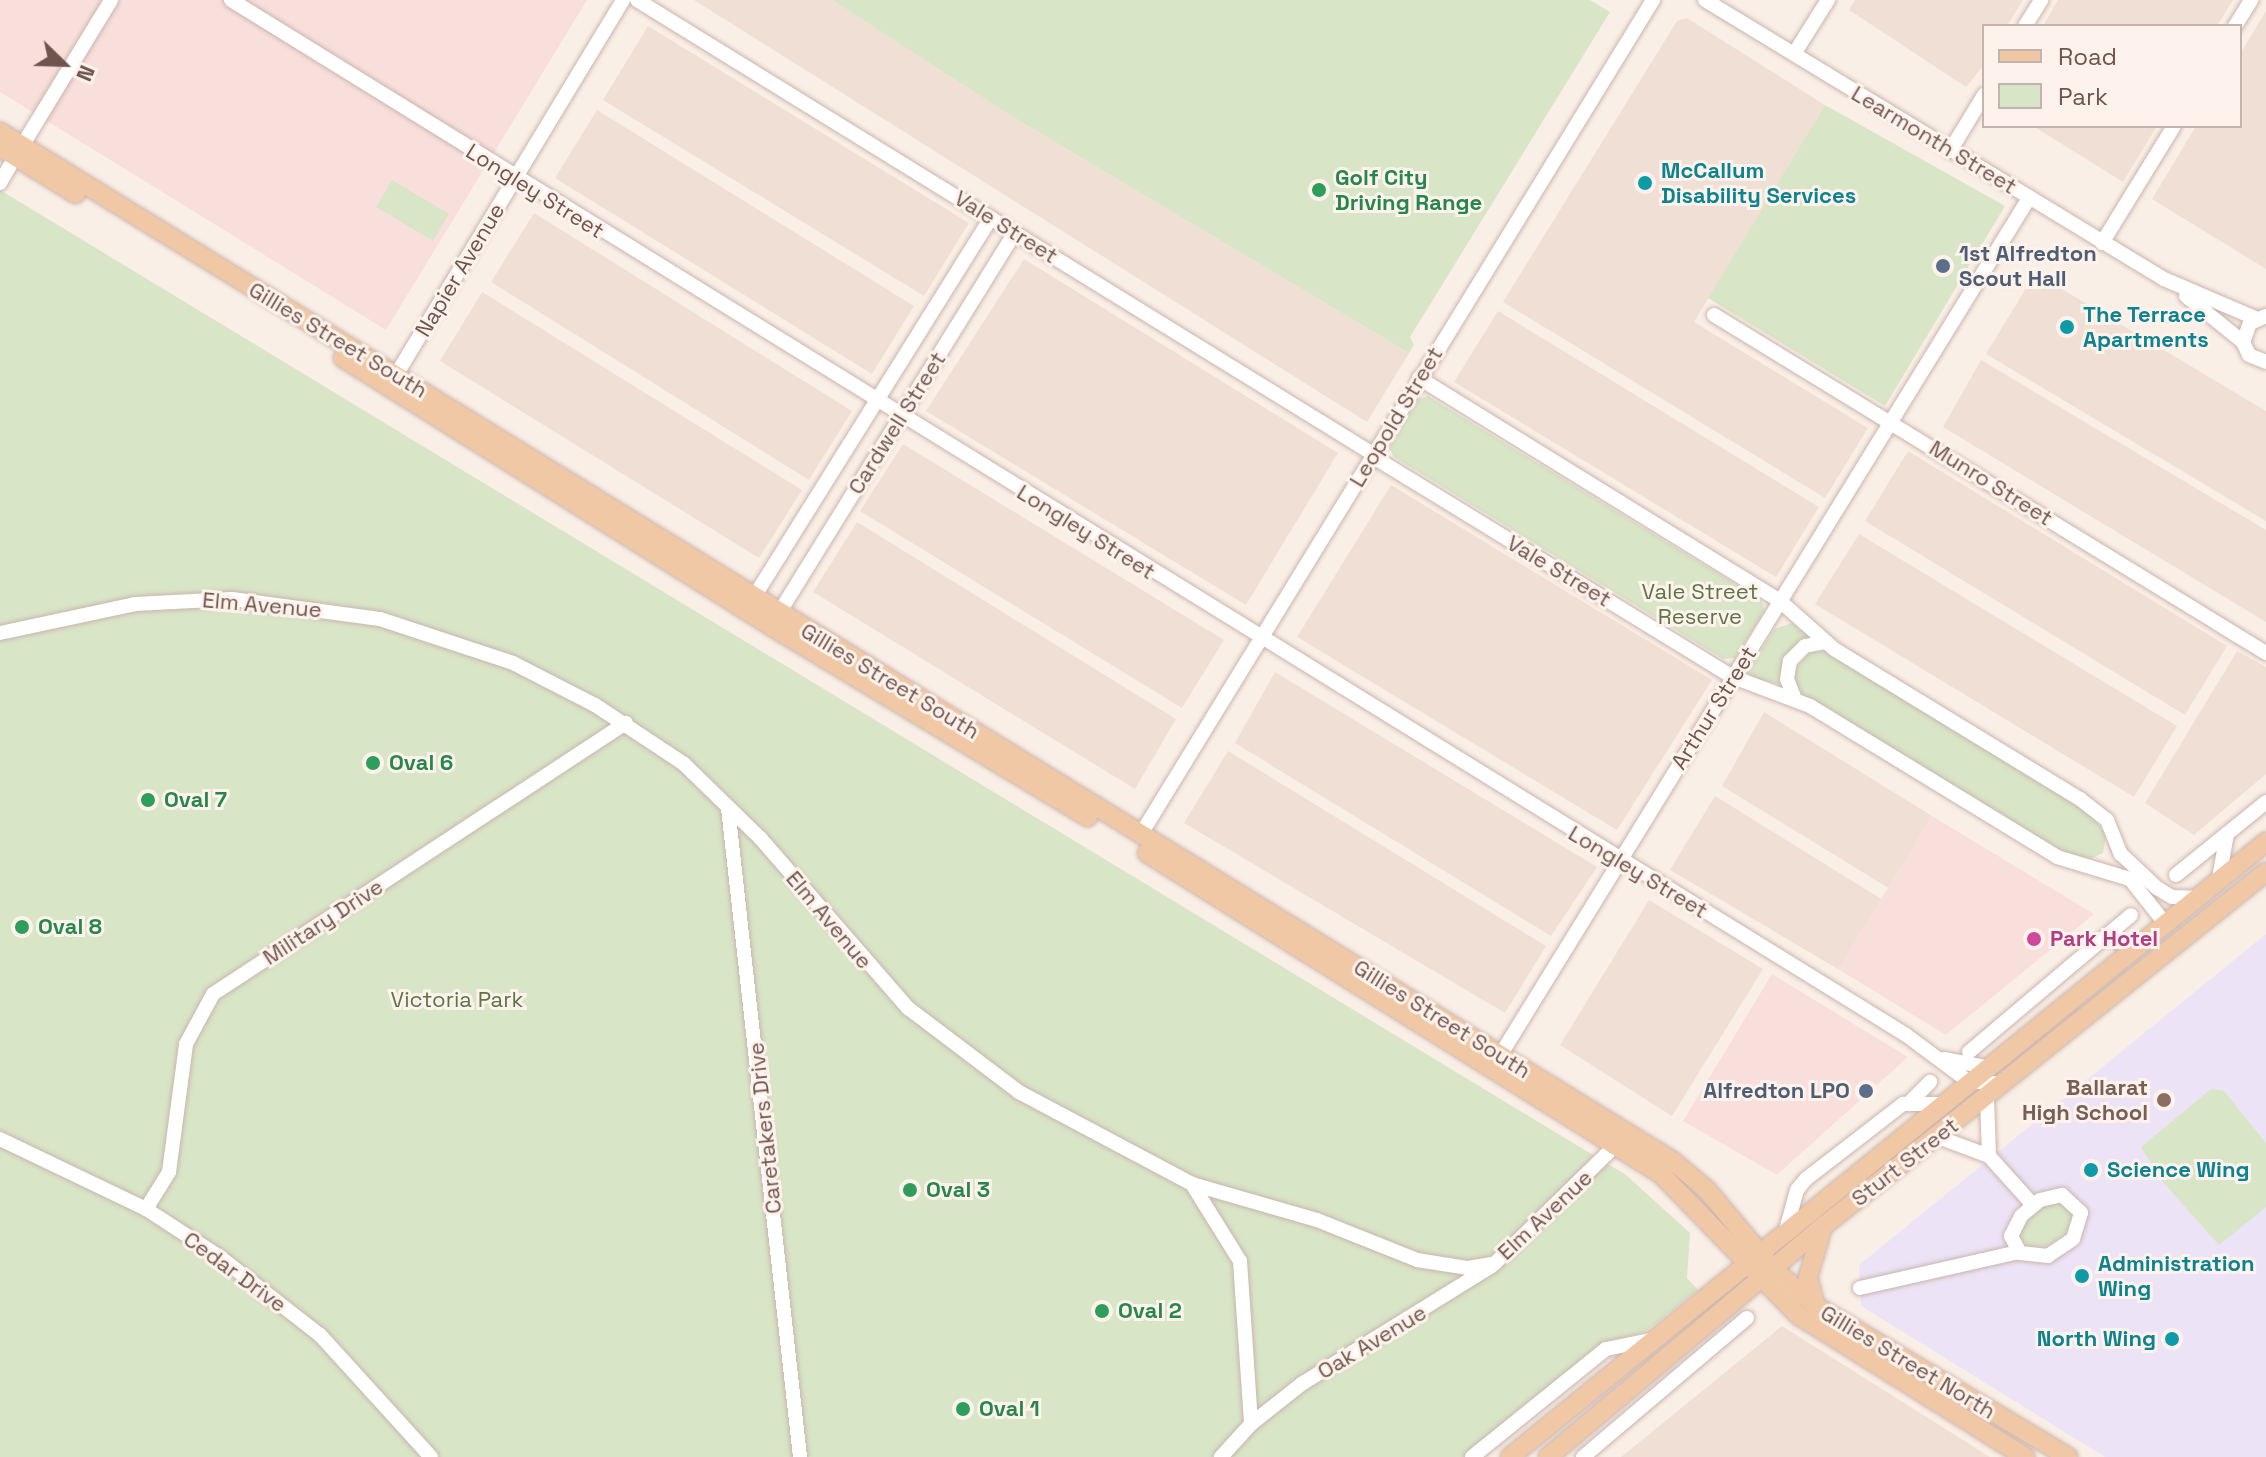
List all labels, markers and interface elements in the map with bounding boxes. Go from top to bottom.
north arrow [24,24,104,104]
legend [1982,24,2242,128]
text: Road [2058,41,2117,72]
text: N [70,61,102,86]
street label: Learmonth Street [1847,80,2021,200]
text: Park [2058,81,2108,112]
street label: Longley Street [461,138,609,244]
place label: McCallum Disability Services [1661,157,1856,208]
place label: Golf City Driving Range [1335,164,1482,216]
marker: McCallum Disability Services [1636,174,1654,192]
marker: Golf City Driving Range [1310,181,1328,199]
street label: Vale Street [949,185,1063,269]
street label: Napier Avenue [410,198,510,342]
place label: 1st Alfredton Scout Hall [1959,240,2097,292]
marker: 1st Alfredton Scout Hall [1934,257,1952,275]
street label: Gillies Street South [244,276,432,404]
place label: The Terrace Apartments [2083,301,2209,352]
marker: The Terrace Apartments [2058,318,2076,336]
street label: Leopold Street [1344,342,1448,492]
street label: Cardwell Street [843,347,951,499]
street label: Munro Street [1924,435,2058,531]
street label: Longley Street [1012,479,1160,585]
street label: Vale Street [1502,530,1616,612]
park label: Vale Street Reserve [1642,578,1758,630]
street label: Elm Avenue [201,587,323,623]
street label: Gillies Street South [796,617,984,745]
street label: Arthur Street [1666,642,1762,774]
place label: Oval 6 [389,750,453,776]
marker: Oval 6 [364,754,382,772]
place label: Oval 7 [164,787,227,813]
marker: Oval 7 [139,791,157,809]
street label: Longley Street [1564,820,1712,924]
street label: Elm Avenue [780,866,878,974]
street label: Military Drive [258,873,388,971]
place label: Oval 8 [38,914,102,940]
marker: Oval 8 [13,918,31,936]
place label: Park Hotel [2050,926,2158,952]
marker: Park Hotel [2025,930,2043,948]
street label: Gillies Street South [1349,954,1535,1084]
park label: Victoria Park [391,987,523,1013]
street label: Caretakers Drive [743,1041,787,1215]
place label: Ballarat High School [2022,1074,2148,1126]
place label: Alfredton LPO [1703,1078,1850,1104]
marker: Alfredton LPO [1857,1082,1875,1100]
marker: Ballarat High School [2155,1091,2173,1109]
street label: Sturt Street [1846,1112,1964,1212]
place label: Science Wing [2107,1157,2250,1183]
marker: Science Wing [2082,1161,2100,1179]
street label: Elm Avenue [1492,1164,1598,1266]
place label: Oval 3 [926,1177,990,1203]
marker: Oval 3 [901,1181,919,1199]
street label: Cedar Drive [178,1226,292,1318]
place label: Administration Wing [2098,1250,2255,1302]
marker: Administration Wing [2073,1267,2091,1285]
place label: Oval 2 [1118,1298,1182,1324]
street label: Oak Avenue [1313,1299,1431,1385]
street label: Gillies Street North [1816,1299,2000,1425]
marker: Oval 2 [1093,1302,1111,1320]
place label: North Wing [2037,1326,2156,1352]
marker: North Wing [2163,1330,2181,1348]
place label: Oval 1 [979,1396,1040,1422]
marker: Oval 1 [954,1400,972,1418]

